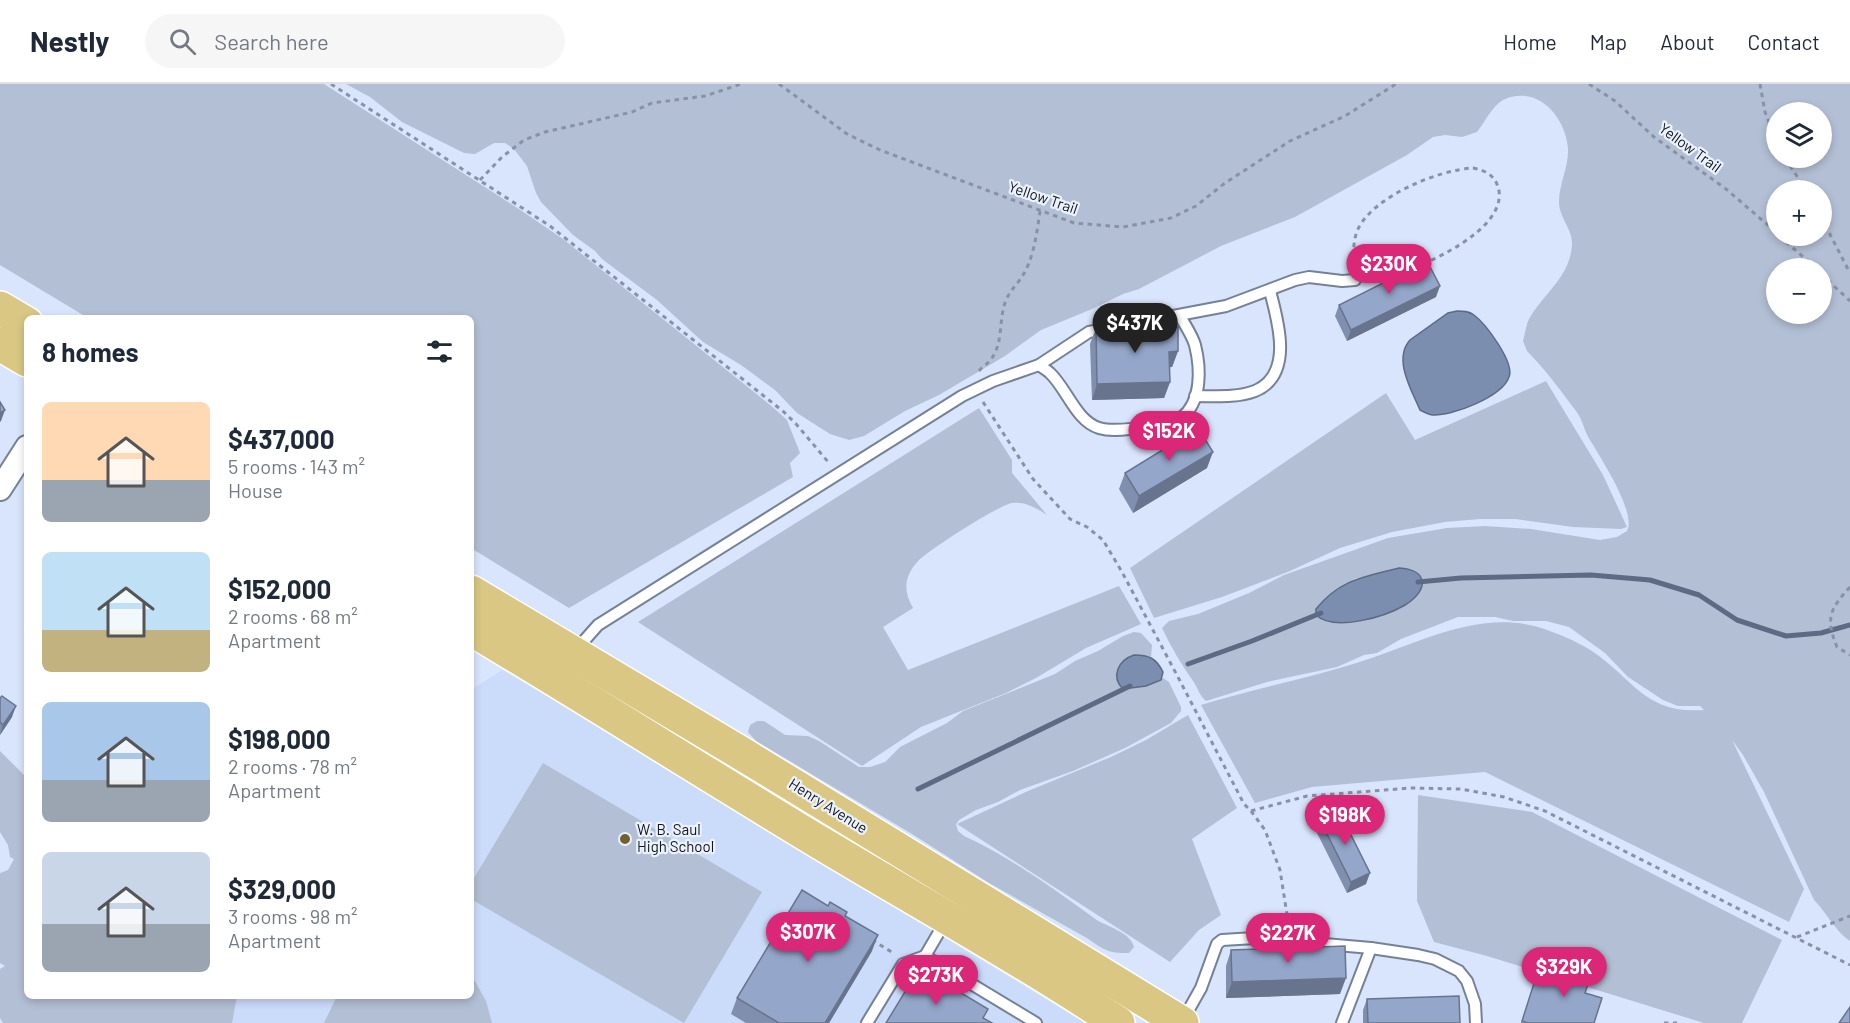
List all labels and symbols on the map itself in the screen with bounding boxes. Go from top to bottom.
street label: Yellow Trail [1656,119,1725,176]
street label: Yellow Trail [1006,177,1080,217]
pin: $230K [1347,244,1431,295]
pin: $437K [1093,303,1177,354]
pin: $152K [1127,411,1211,462]
street label: Henry Avenue [786,774,871,836]
pin: $198K [1303,795,1387,846]
place label: W. B. Saul High School [637,820,714,855]
marker: W. B. Saul High School [618,832,632,846]
pin: $307K [766,912,850,963]
pin: $227K [1246,913,1330,964]
pin: $329K [1522,947,1606,998]
pin: $273K [894,955,978,1006]

